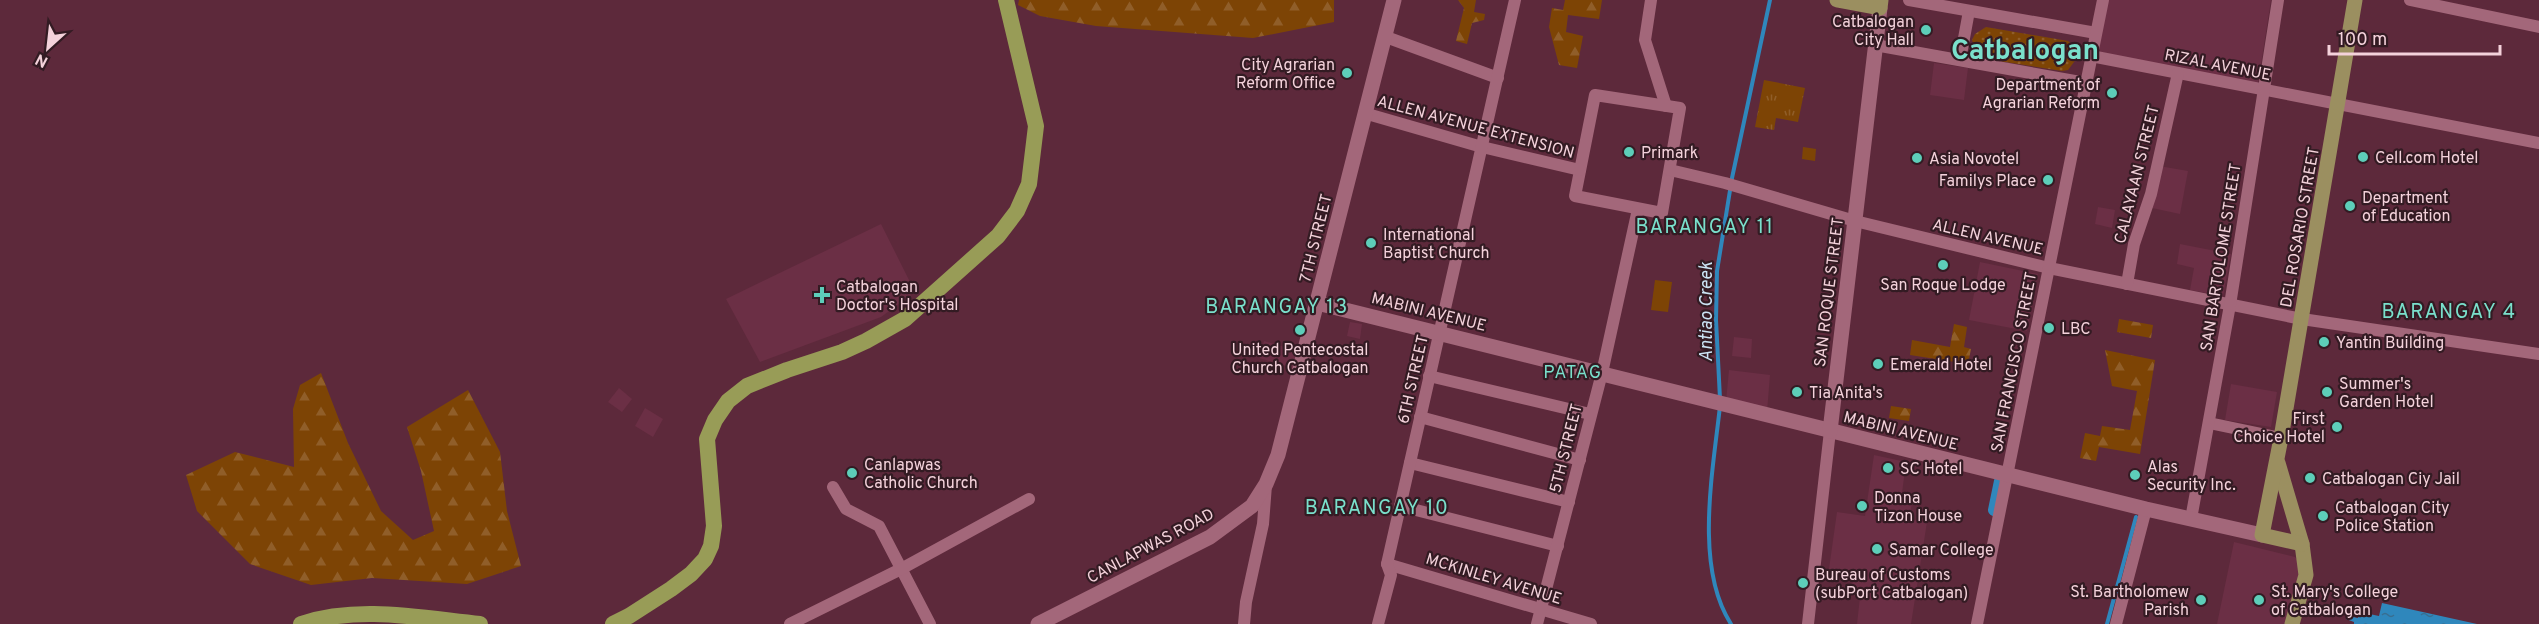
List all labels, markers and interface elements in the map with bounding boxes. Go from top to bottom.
place label: Catbalogan City Hall [1832,13,1914,51]
north arrow [18,18,78,78]
scale bar [2329,18,2500,56]
marker: Catbalogan City Hall [1919,23,1933,37]
text: 100 m [2338,29,2387,52]
district label: Catbalogan [1951,34,2099,70]
street label: RIZAL AVENUE [2163,46,2273,86]
text: N [32,48,52,71]
place label: City Agrarian Reform Office [1236,56,1335,94]
marker: City Agrarian Reform Office [1340,66,1354,80]
place label: Department of Agrarian Reform [1982,76,2101,114]
marker: Department of Agrarian Reform [2105,86,2119,100]
street label: ALLEN AVENUE EXTENSION [1375,92,1576,164]
street label: CALAYAAN STREET [2111,103,2165,246]
place label: Primark [1641,144,1698,164]
marker: Primark [1622,145,1636,159]
street label: DEL ROSARIO STREET [2277,145,2325,309]
place label: Cell.com Hotel [2375,149,2478,169]
place label: Asia Novotel [1929,150,2019,170]
marker: Cell.com Hotel [2356,150,2370,164]
marker: Asia Novotel [1910,151,1924,165]
street label: SAN BARTOLOME STREET [2197,162,2247,353]
place label: Familys Place [1939,172,2036,192]
marker: Familys Place [2041,173,2055,187]
place label: Department of Education [2362,189,2450,227]
street label: 7TH STREET [1296,192,1338,285]
marker: Department of Education [2343,199,2357,213]
district label: BARANGAY 11 [1635,215,1775,241]
street label: ALLEN AVENUE [1930,215,2045,260]
street label: SAN ROQUE STREET [1811,216,1849,368]
place label: International Baptist Church [1383,226,1489,264]
marker: International Baptist Church [1364,236,1378,250]
marker: San Roque Lodge [1936,258,1950,272]
water label: Antiao Creek [1696,261,1719,362]
street label: SAN FRANCISCO STREET [1988,271,2042,454]
place label: San Roque Lodge [1880,276,2006,296]
place label: Catbalogan Doctor's Hospital [836,278,959,316]
marker: Catbalogan Doctor's Hospital [813,286,831,304]
street label: MABINI AVENUE [1369,289,1488,337]
district label: BARANGAY 13 [1205,295,1349,321]
district label: BARANGAY 4 [2381,300,2517,326]
place label: LBC [2061,320,2091,340]
marker: LBC [2042,321,2056,335]
marker: United Pentecostal Church Catbalogan [1293,323,1307,337]
street label: 6TH STREET [1394,333,1434,426]
place label: Yantin Building [2336,334,2444,354]
marker: Yantin Building [2317,335,2331,349]
place label: United Pentecostal Church Catbalogan [1231,341,1369,379]
place label: Emerald Hotel [1890,356,1992,376]
marker: Emerald Hotel [1871,357,1885,371]
district label: PATAG [1543,362,1603,385]
place label: Summer's Garden Hotel [2339,375,2434,413]
place label: Tia Anita's [1809,384,1883,404]
marker: Tia Anita's [1790,385,1804,399]
marker: Summer's Garden Hotel [2320,385,2334,399]
street label: 5TH STREET [1546,402,1588,495]
street label: MABINI AVENUE [1841,408,1960,456]
place label: First Choice Hotel [2233,410,2325,448]
marker: First Choice Hotel [2330,420,2344,434]
place label: Canlapwas Catholic Church [864,456,978,494]
place label: Alas Security Inc. [2147,458,2236,496]
place label: SC Hotel [1900,460,1962,480]
marker: SC Hotel [1881,461,1895,475]
marker: Canlapwas Catholic Church [845,466,859,480]
marker: Alas Security Inc. [2128,468,2142,482]
place label: Catbalogan Ciy Jail [2322,470,2460,490]
marker: Catbalogan Ciy Jail [2303,471,2317,485]
place label: Donna Tizon House [1874,489,1962,527]
district label: BARANGAY 10 [1305,496,1449,522]
marker: Donna Tizon House [1855,499,1869,513]
place label: Catbalogan City Police Station [2335,499,2449,537]
street label: CANLAPWAS ROAD [1084,505,1218,589]
marker: Catbalogan City Police Station [2316,509,2330,523]
place label: Samar College [1889,541,1994,561]
marker: Samar College [1870,542,1884,556]
street label: MCKINLEY AVENUE [1423,550,1564,610]
place label: Bureau of Customs (subPort Catbalogan) [1815,566,1968,604]
marker: Bureau of Customs (subPort Catbalogan) [1796,576,1810,590]
place label: St. Bartholomew Parish [2070,583,2189,621]
place label: St. Mary's College of Catbalogan [2271,583,2398,621]
marker: St. Bartholomew Parish [2194,593,2208,607]
marker: St. Mary's College of Catbalogan [2252,593,2266,607]

